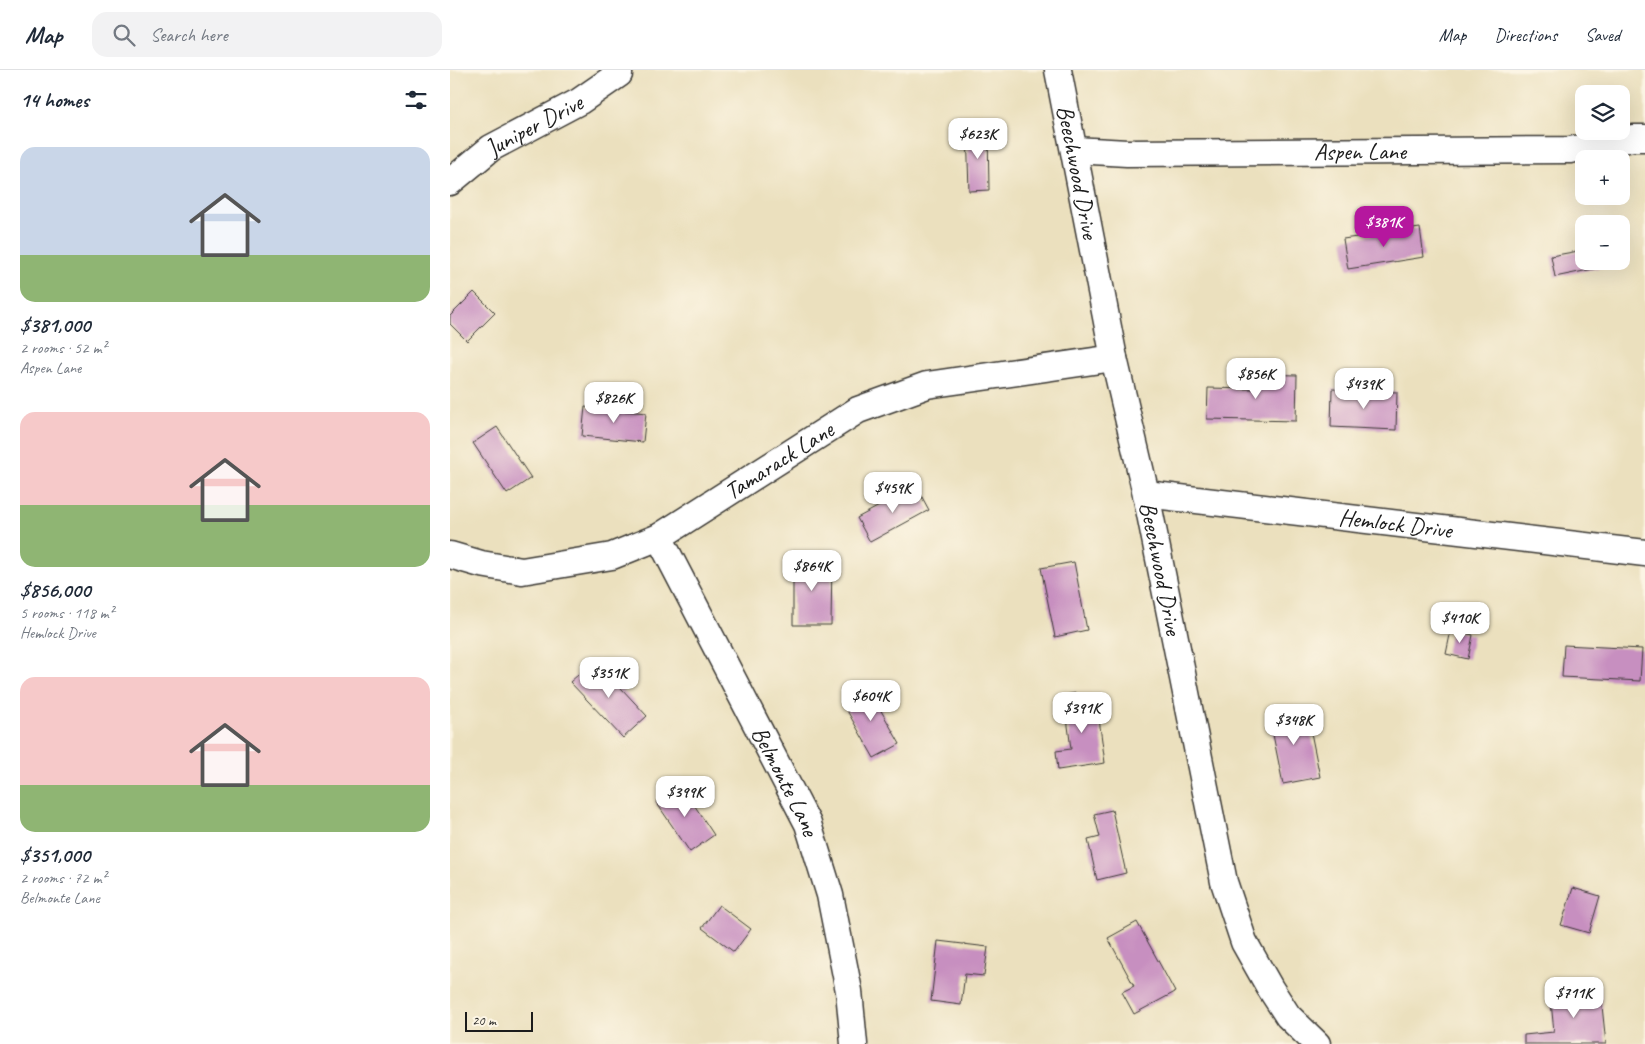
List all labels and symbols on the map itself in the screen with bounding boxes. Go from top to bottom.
street label: Juniper Drive [478,86,590,163]
street label: Beechwood Drive [1050,103,1106,243]
pin: $623K [943,118,1013,160]
street label: Aspen Lane [1314,136,1408,167]
pin: $381K [1349,206,1419,248]
pin: $856K [1221,358,1291,400]
pin: $439K [1329,368,1399,410]
pin: $826K [579,382,649,424]
street label: Tamarack Lane [719,413,841,506]
pin: $459K [858,472,928,514]
street label: Beechwood Drive [1133,499,1189,640]
street label: Hemlock Drive [1337,502,1456,545]
pin: $864K [777,550,847,592]
pin: $410K [1425,602,1495,644]
pin: $351K [574,656,644,699]
pin: $604K [836,680,906,722]
pin: $391K [1047,692,1117,734]
pin: $348K [1259,704,1329,746]
street label: Belmonte Lane [745,721,826,841]
pin: $399K [650,776,720,818]
pin: $711K [1539,976,1609,1019]
scale bar [465,1009,532,1032]

